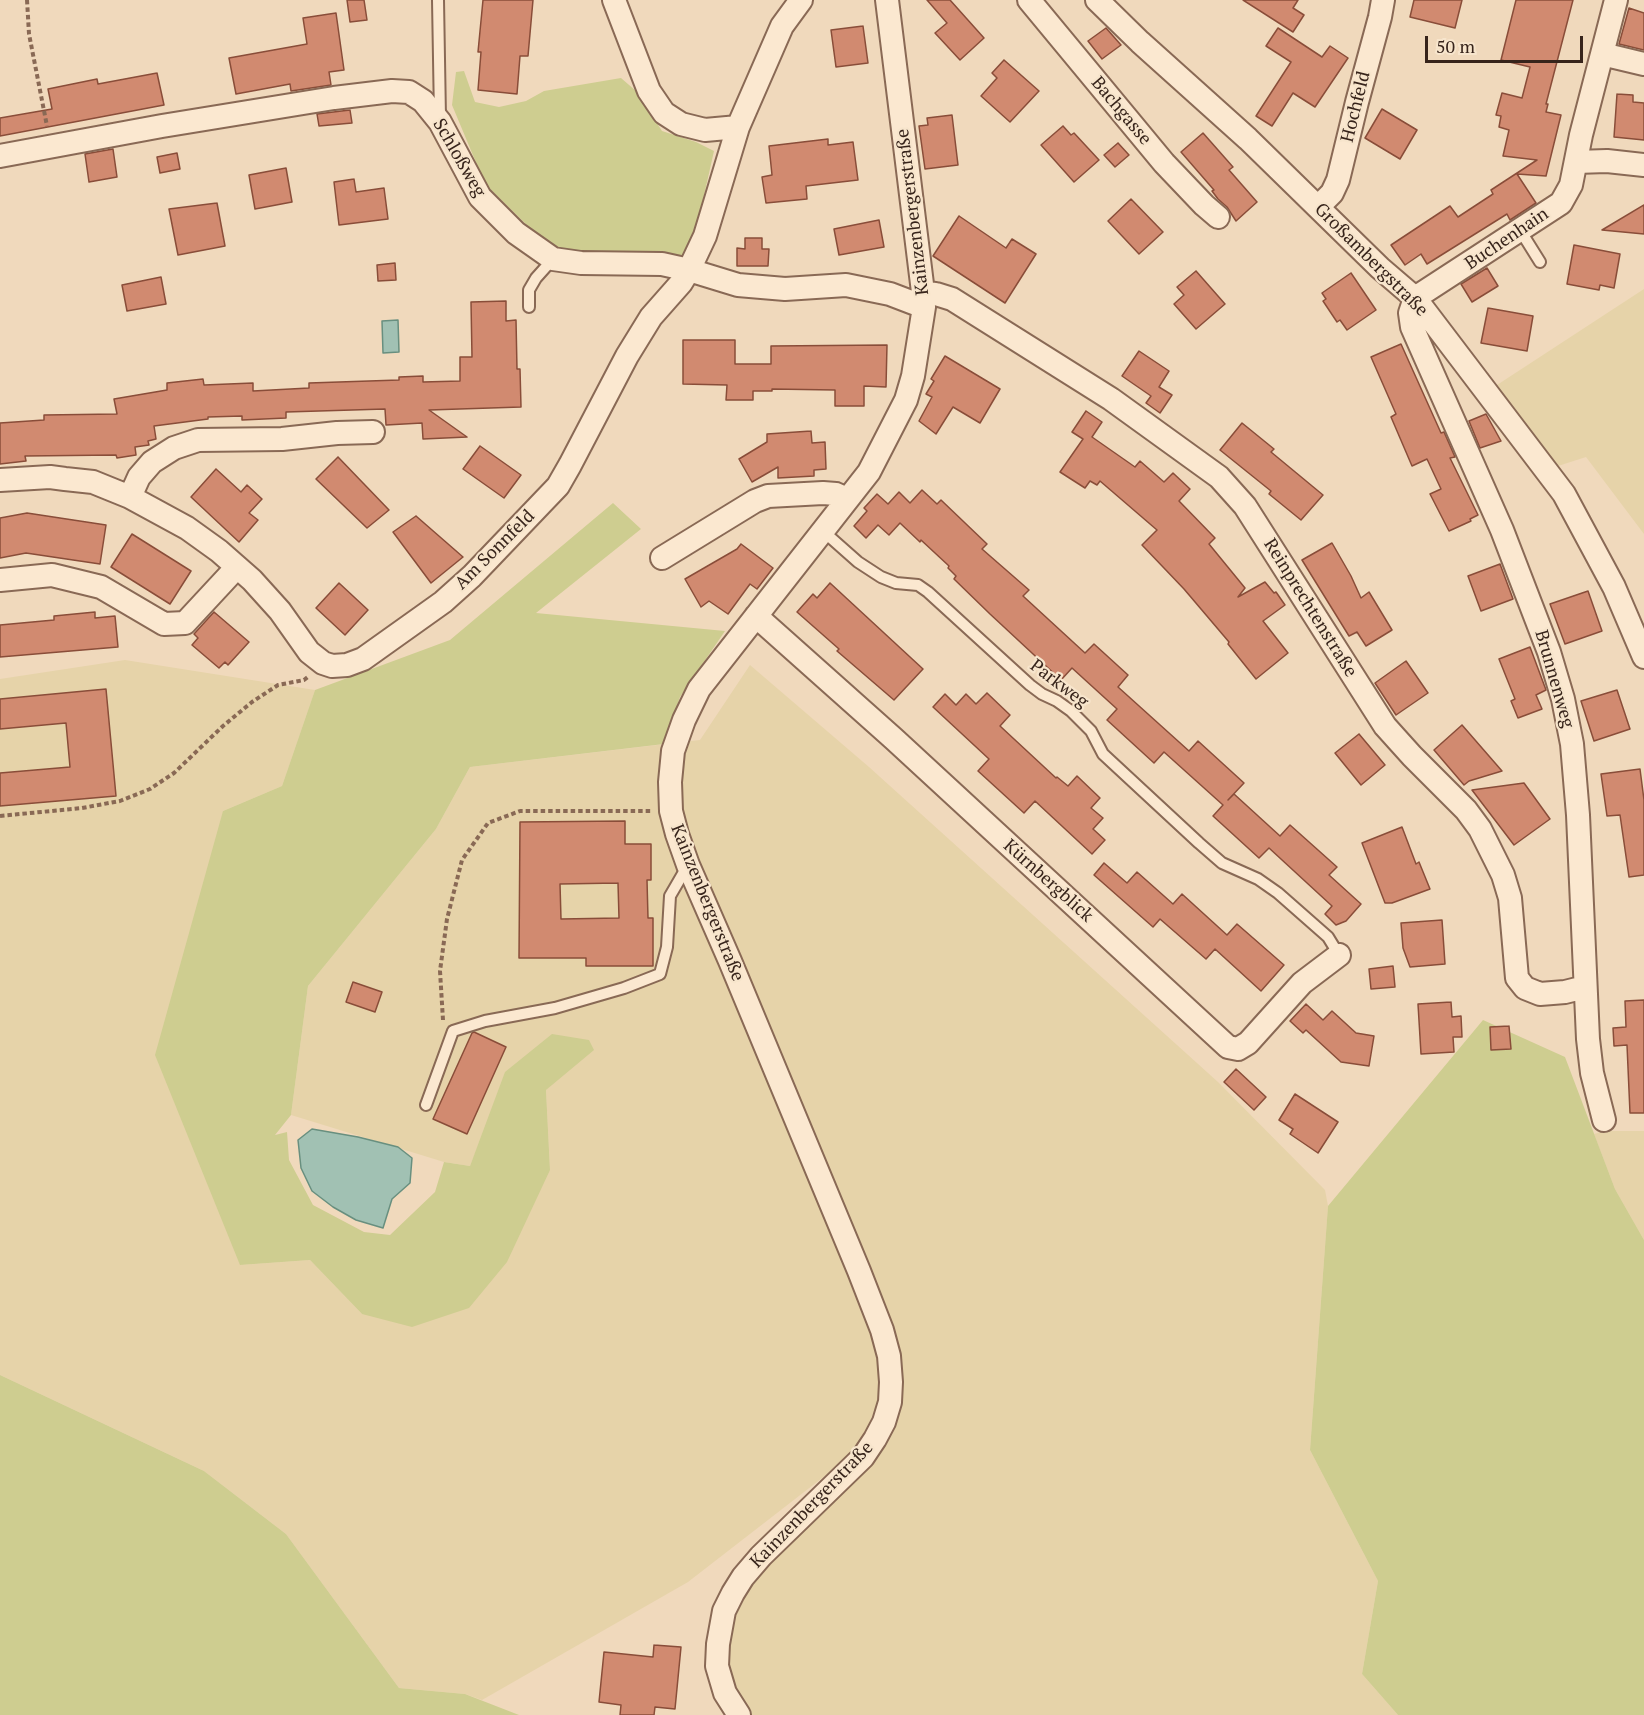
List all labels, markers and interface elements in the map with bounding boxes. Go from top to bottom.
scale bar [1428,24,1586,62]
text: 50 m [1436,34,1475,58]
street label: Hochfeld [1337,69,1375,145]
street label: Bachgasse [1086,73,1156,149]
street label: Schloßweg [428,115,490,201]
street label: Kainzenbergerstraße [892,128,934,296]
street label: Großambergstraße [1310,199,1432,321]
street label: Buchenhain [1461,203,1553,275]
street label: Am Sonnfeld [451,506,539,594]
street label: Reinprechtenstraße [1259,535,1361,681]
street label: Brunnenweg [1530,628,1578,730]
street label: Parkweg [1026,655,1092,713]
street label: Kainzenbergerstraße [666,821,748,985]
street label: Kürnbergblick [999,835,1097,927]
street label: Kainzenbergerstraße [746,1437,878,1573]

